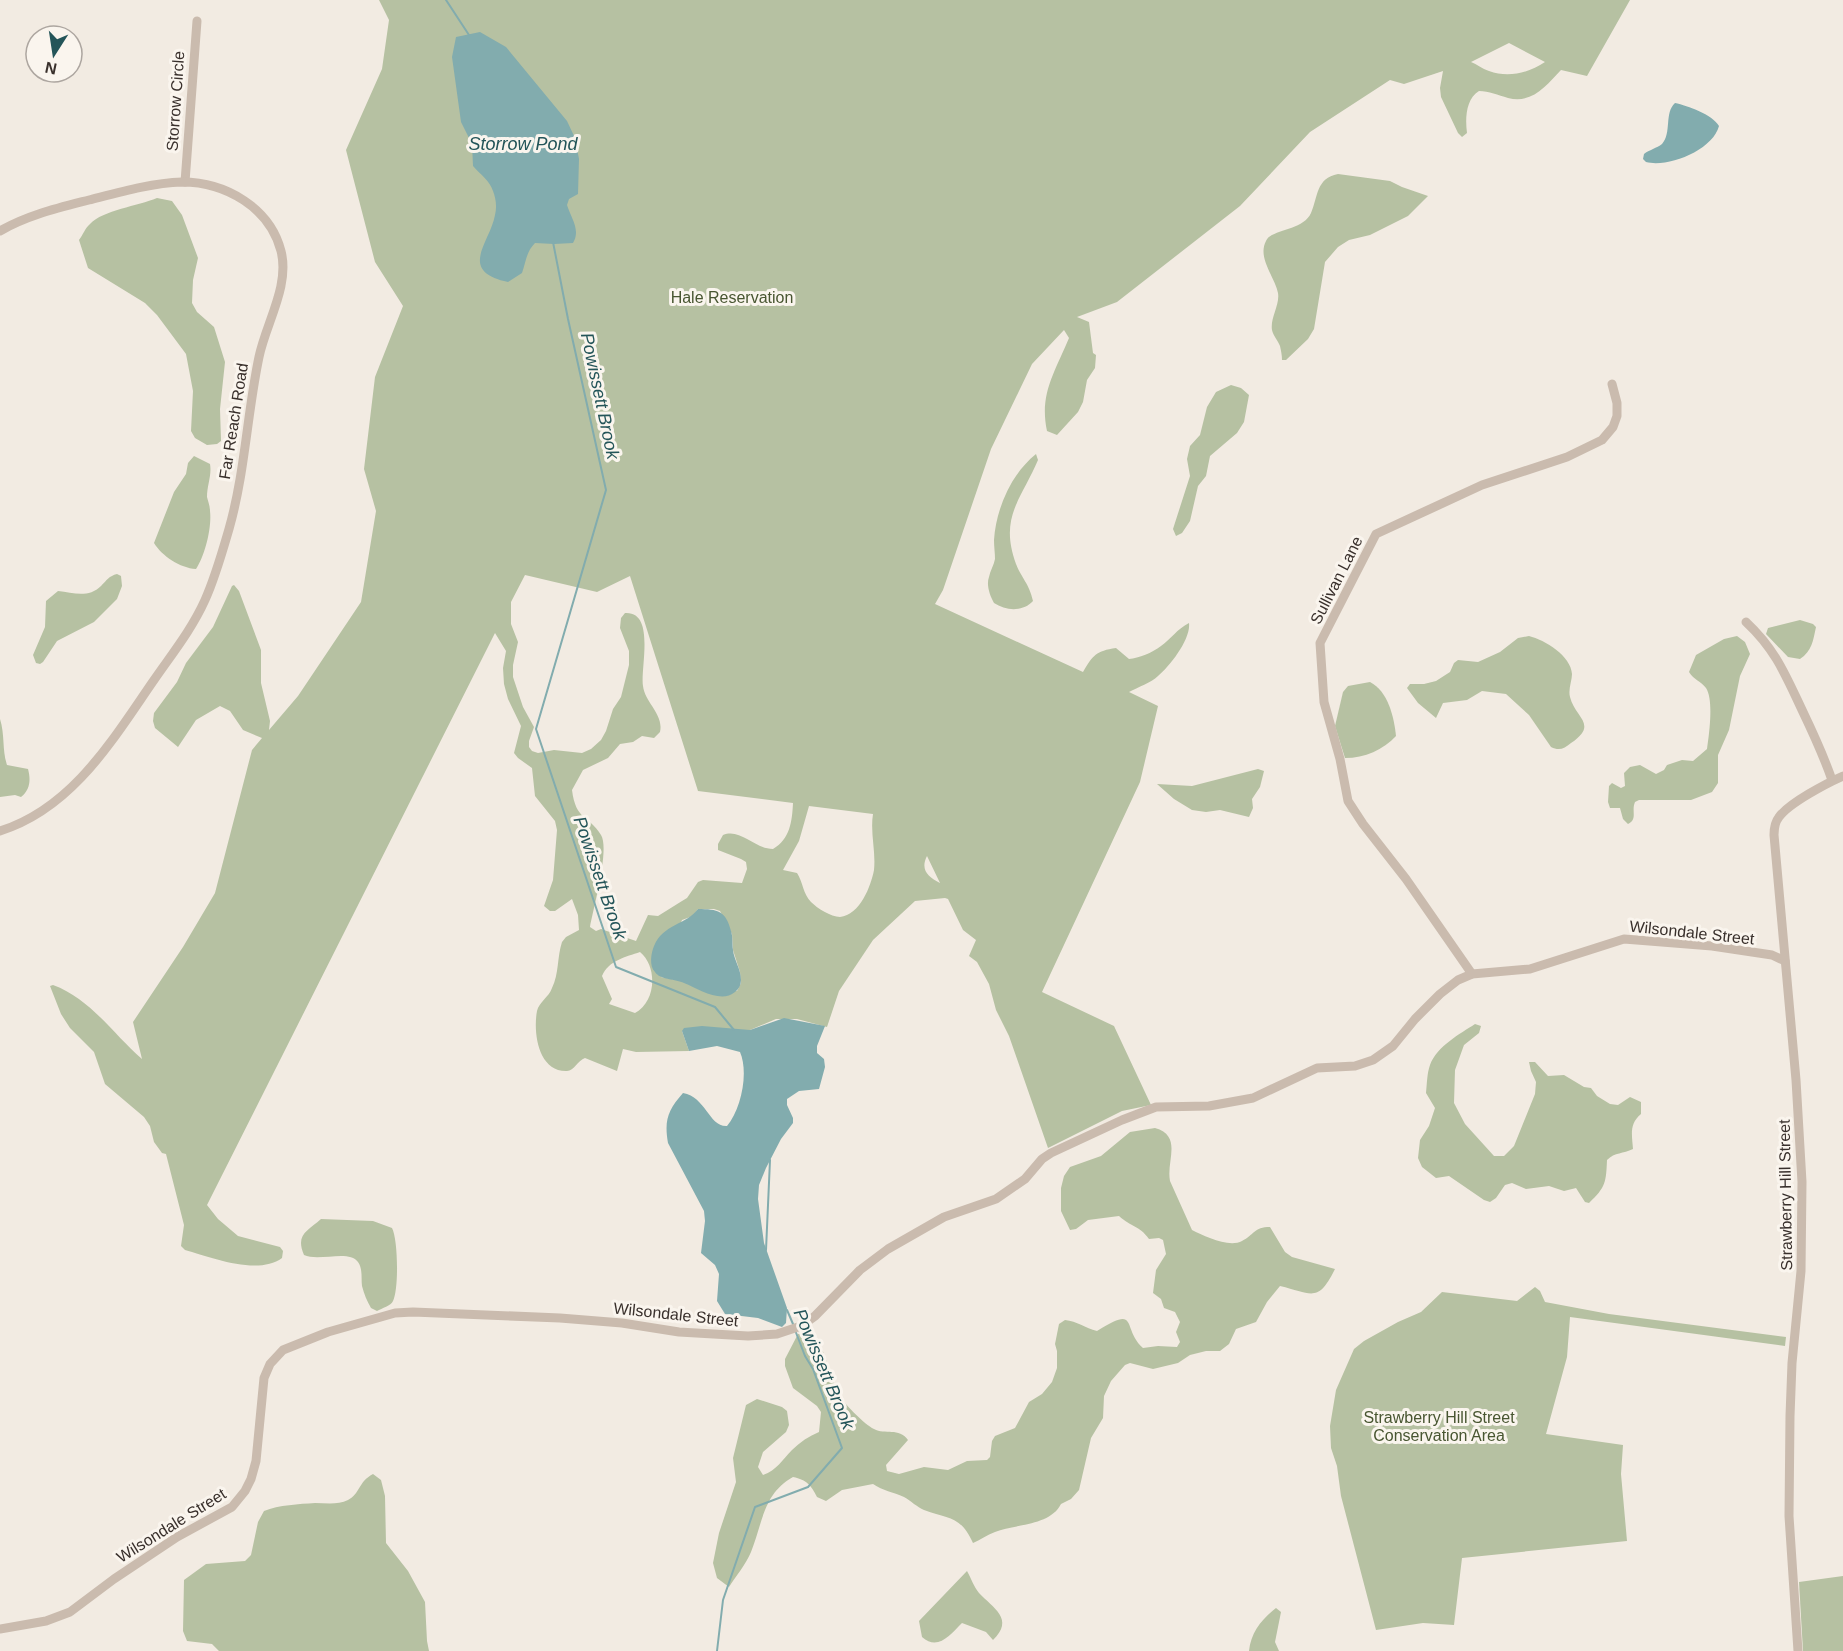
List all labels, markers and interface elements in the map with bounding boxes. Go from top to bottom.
north arrow [24,24,84,84]
street label: Storrow Circle [164,50,187,152]
text: N [44,59,58,78]
water label: Storrow Pond [468,134,579,154]
park label: Hale Reservation [671,289,793,306]
water label: Powissett Brook [577,331,623,462]
street label: Far Reach Road [216,362,251,480]
street label: Sullivan Lane [1307,533,1366,627]
water label: Powissett Brook [570,814,631,943]
street label: Wilsondale Street [1629,917,1756,948]
street label: Strawberry Hill Street [1776,1119,1795,1271]
street label: Wilsondale Street [613,1299,740,1330]
water label: Powissett Brook [790,1306,859,1433]
park label: Strawberry Hill Street Conservation Area [1363,1409,1515,1444]
street label: Wilsondale Street [114,1485,229,1566]

